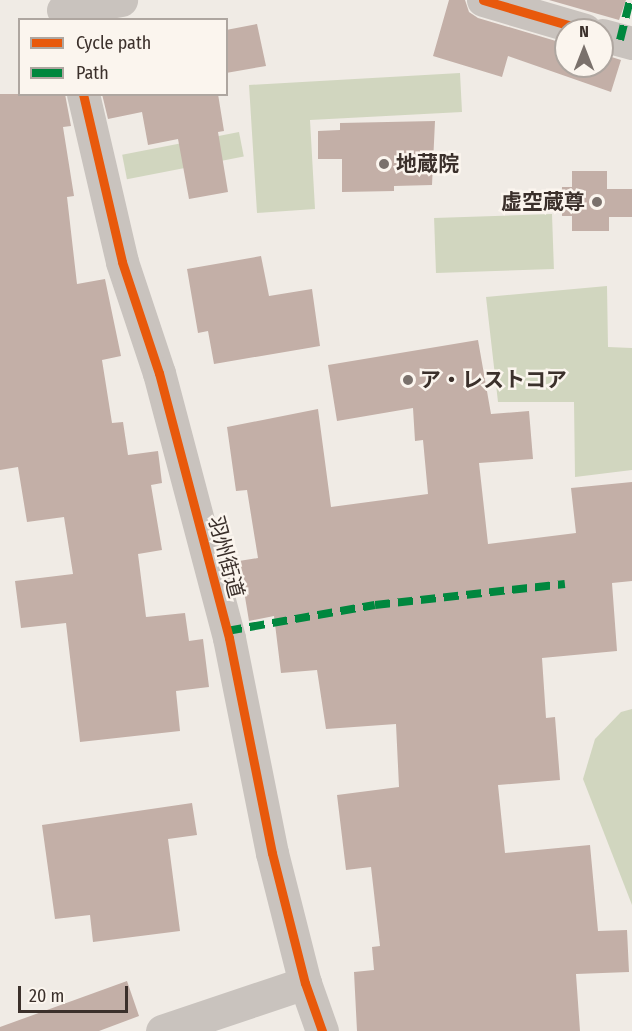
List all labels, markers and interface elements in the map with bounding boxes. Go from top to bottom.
legend [18,18,228,96]
north arrow [554,18,614,78]
text: N [579,22,589,41]
text: Cycle path [76,32,151,54]
text: Path [76,62,109,84]
place label: 地蔵院 [396,151,459,177]
marker: 地蔵院 [377,157,391,171]
place label: 虚空蔵尊 [501,189,585,215]
marker: 虚空蔵尊 [590,195,604,209]
place label: ア・レストコア [420,367,567,393]
marker: ア・レストコア [401,373,415,387]
street label: 羽州街道 [203,513,249,601]
scale bar [21,974,130,1012]
text: 20 m [29,985,64,1007]

